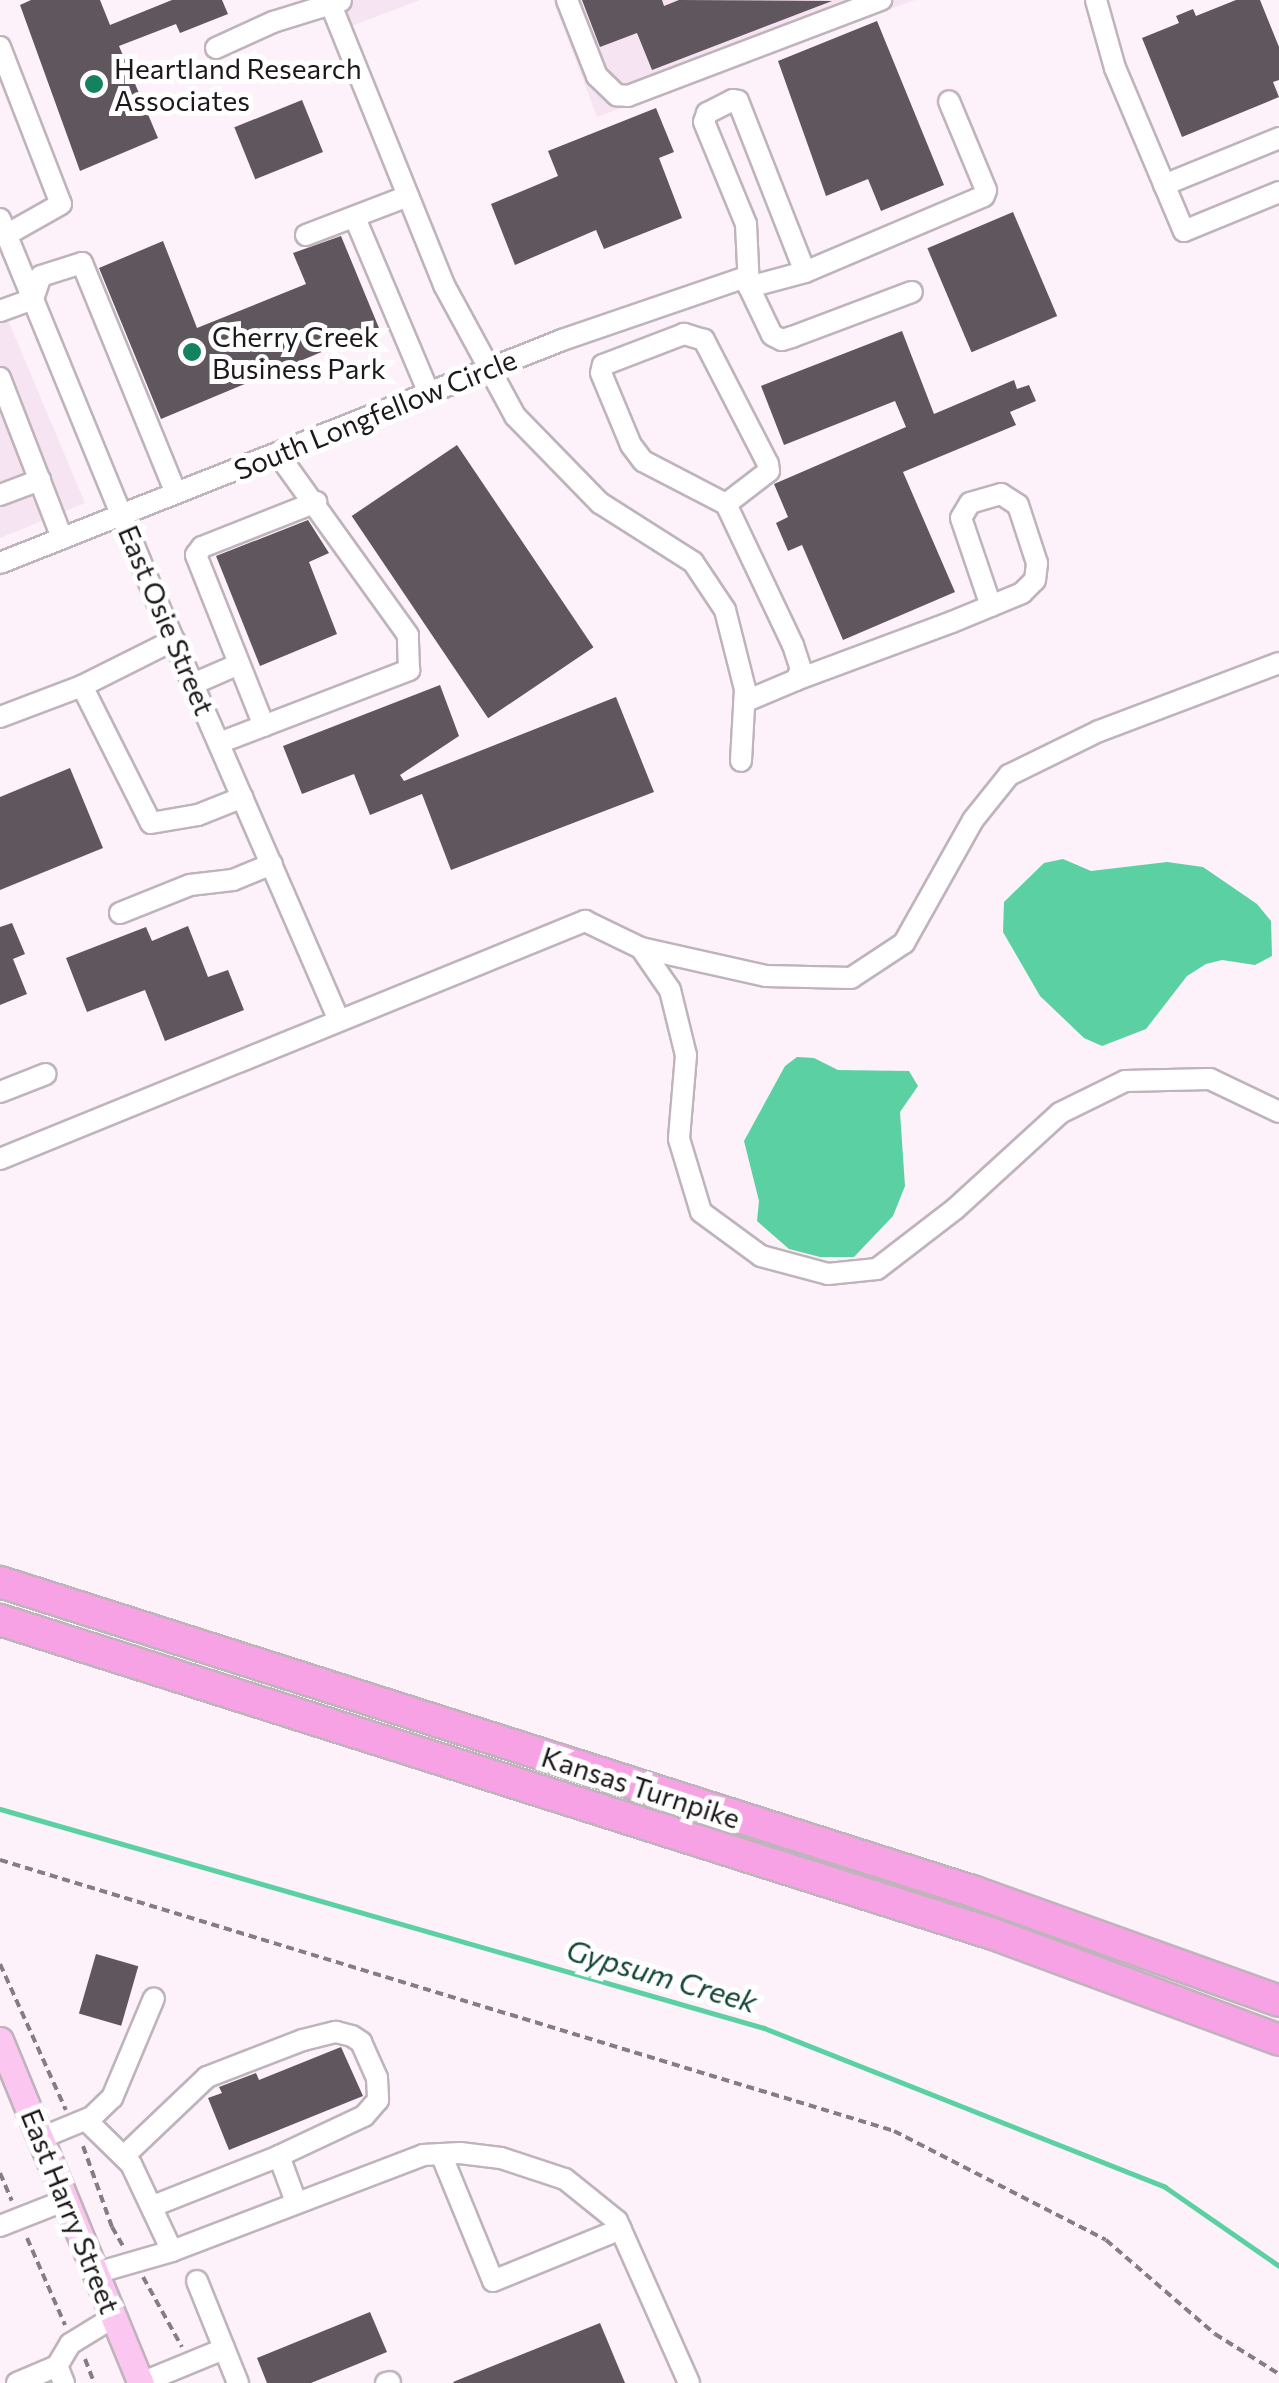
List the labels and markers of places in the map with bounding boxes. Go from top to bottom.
place label: Heartland Research Associates [114,51,362,117]
marker: Heartland Research Associates [83,73,105,95]
place label: Cherry Creek Business Park [212,319,386,385]
marker: Cherry Creek Business Park [181,341,203,363]

